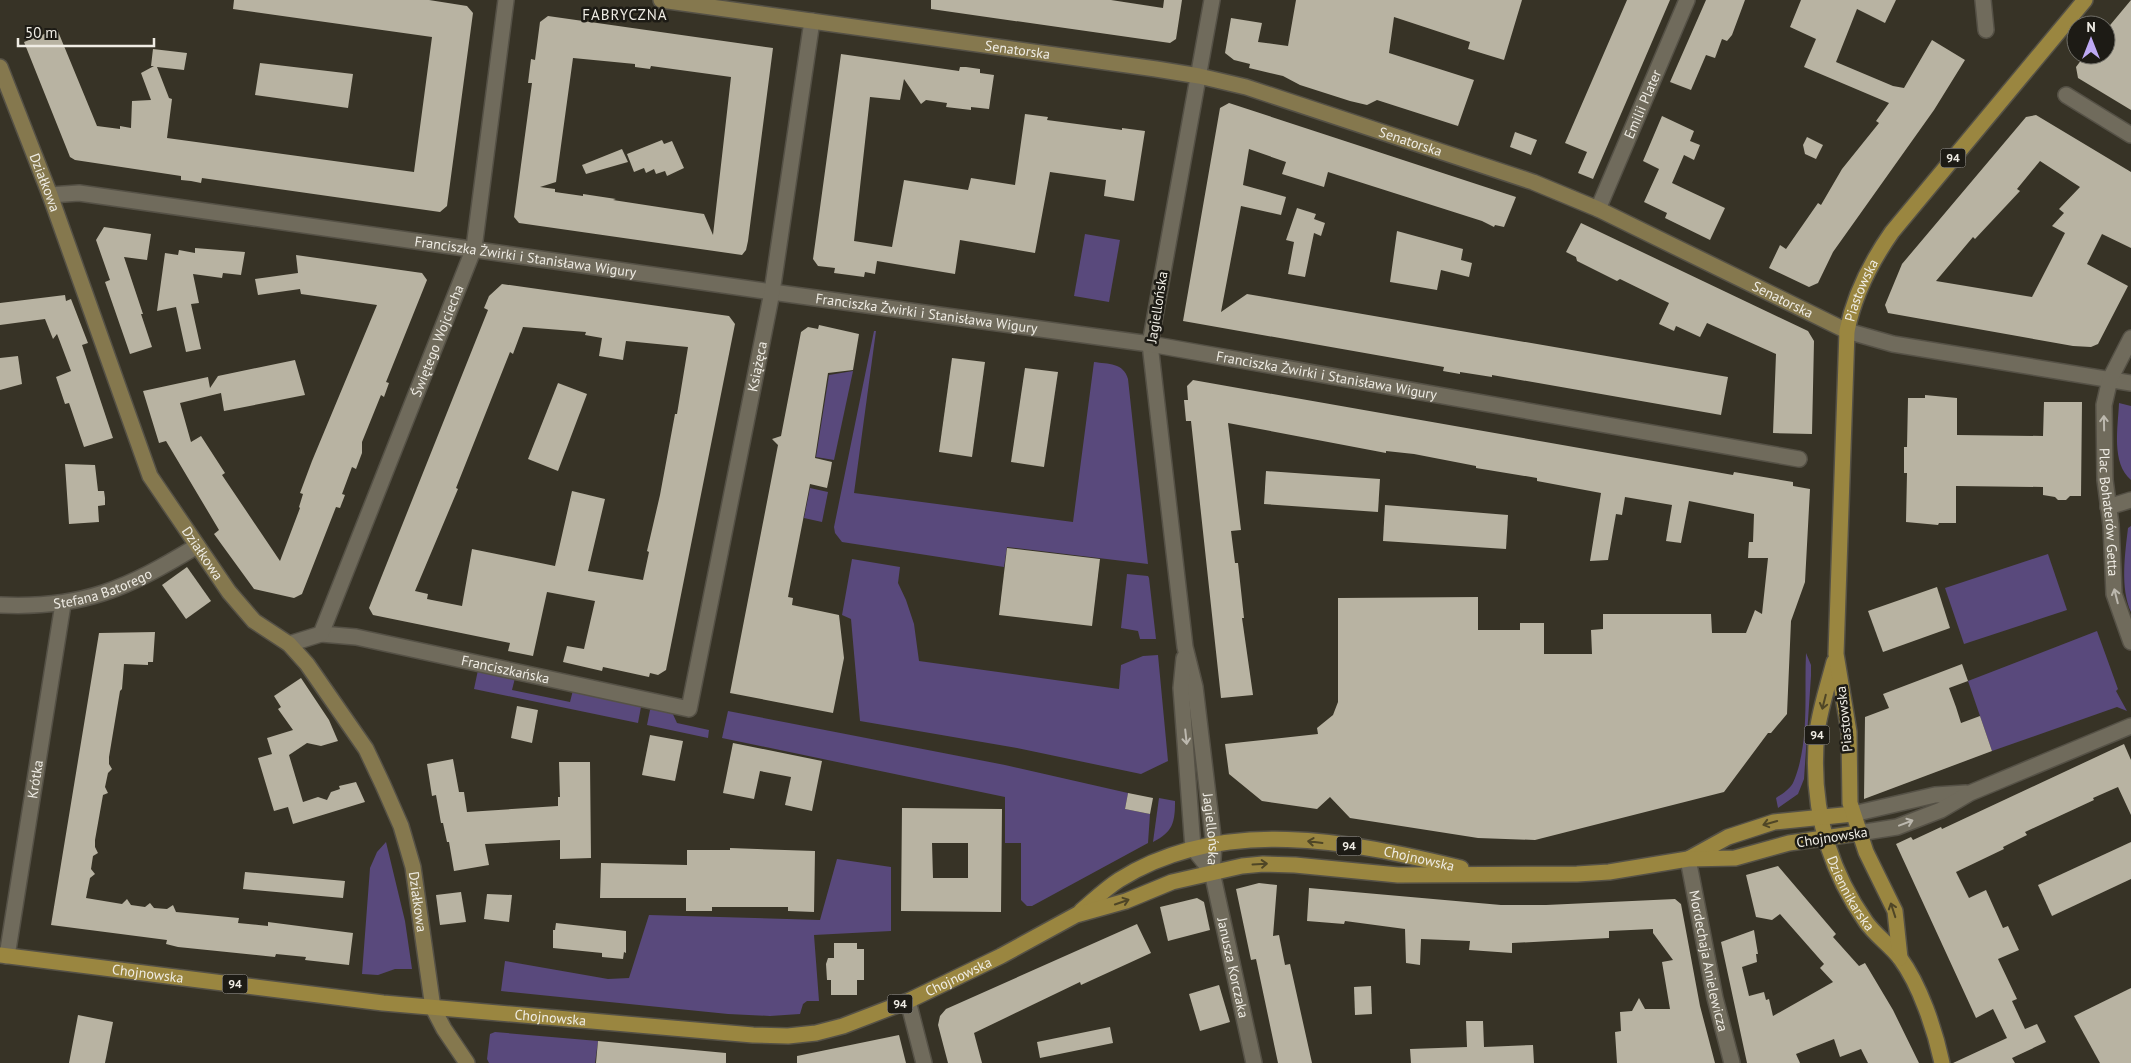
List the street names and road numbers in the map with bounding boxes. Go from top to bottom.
street label: Senatorska [984,36,1051,63]
street label: Emilii Plater [1620,67,1665,141]
street label: Senatorska [1377,123,1445,160]
road number: 94 [1940,148,1966,168]
street label: Działkowa [26,151,64,214]
street label: Franciszka Żwirki i Stanisława Wigury [413,232,638,282]
street label: Piastowska [1840,256,1882,324]
street label: Jagiellońska [1142,270,1172,345]
street label: Senatorska [1749,277,1816,322]
street label: Świętego Wojciecha [407,282,468,399]
street label: Franciszka Żwirki i Stanisława Wigury [814,289,1039,337]
street label: Książęca [743,340,771,393]
street label: Franciszka Żwirki i Stanisława Wigury [1215,347,1439,404]
street label: Plac Bohaterów Getta [2096,448,2122,577]
street label: Działkowa [178,523,227,583]
street label: Stefana Batorego [52,564,155,613]
street label: Franciszkańska [460,651,551,688]
street label: Piastowska [1832,685,1856,753]
road number: 94 [1804,726,1830,744]
street label: Krótka [23,759,47,800]
street label: Jagiellońska [1199,791,1223,866]
street label: Chojnowska [1795,822,1869,852]
road number: 94 [1336,836,1362,856]
street label: Chojnowska [1382,842,1456,875]
street label: Dziennikarska [1823,853,1878,935]
street label: Działkowa [405,870,431,933]
street label: Mordechaja Anielewicza [1685,889,1732,1034]
street label: Janusza Korczaka [1213,915,1253,1020]
street label: Chojnowska [922,953,995,1000]
street label: Chojnowska [111,960,185,987]
road number: 94 [222,974,248,994]
road number: 94 [888,994,912,1014]
street label: Chojnowska [514,1005,587,1030]

